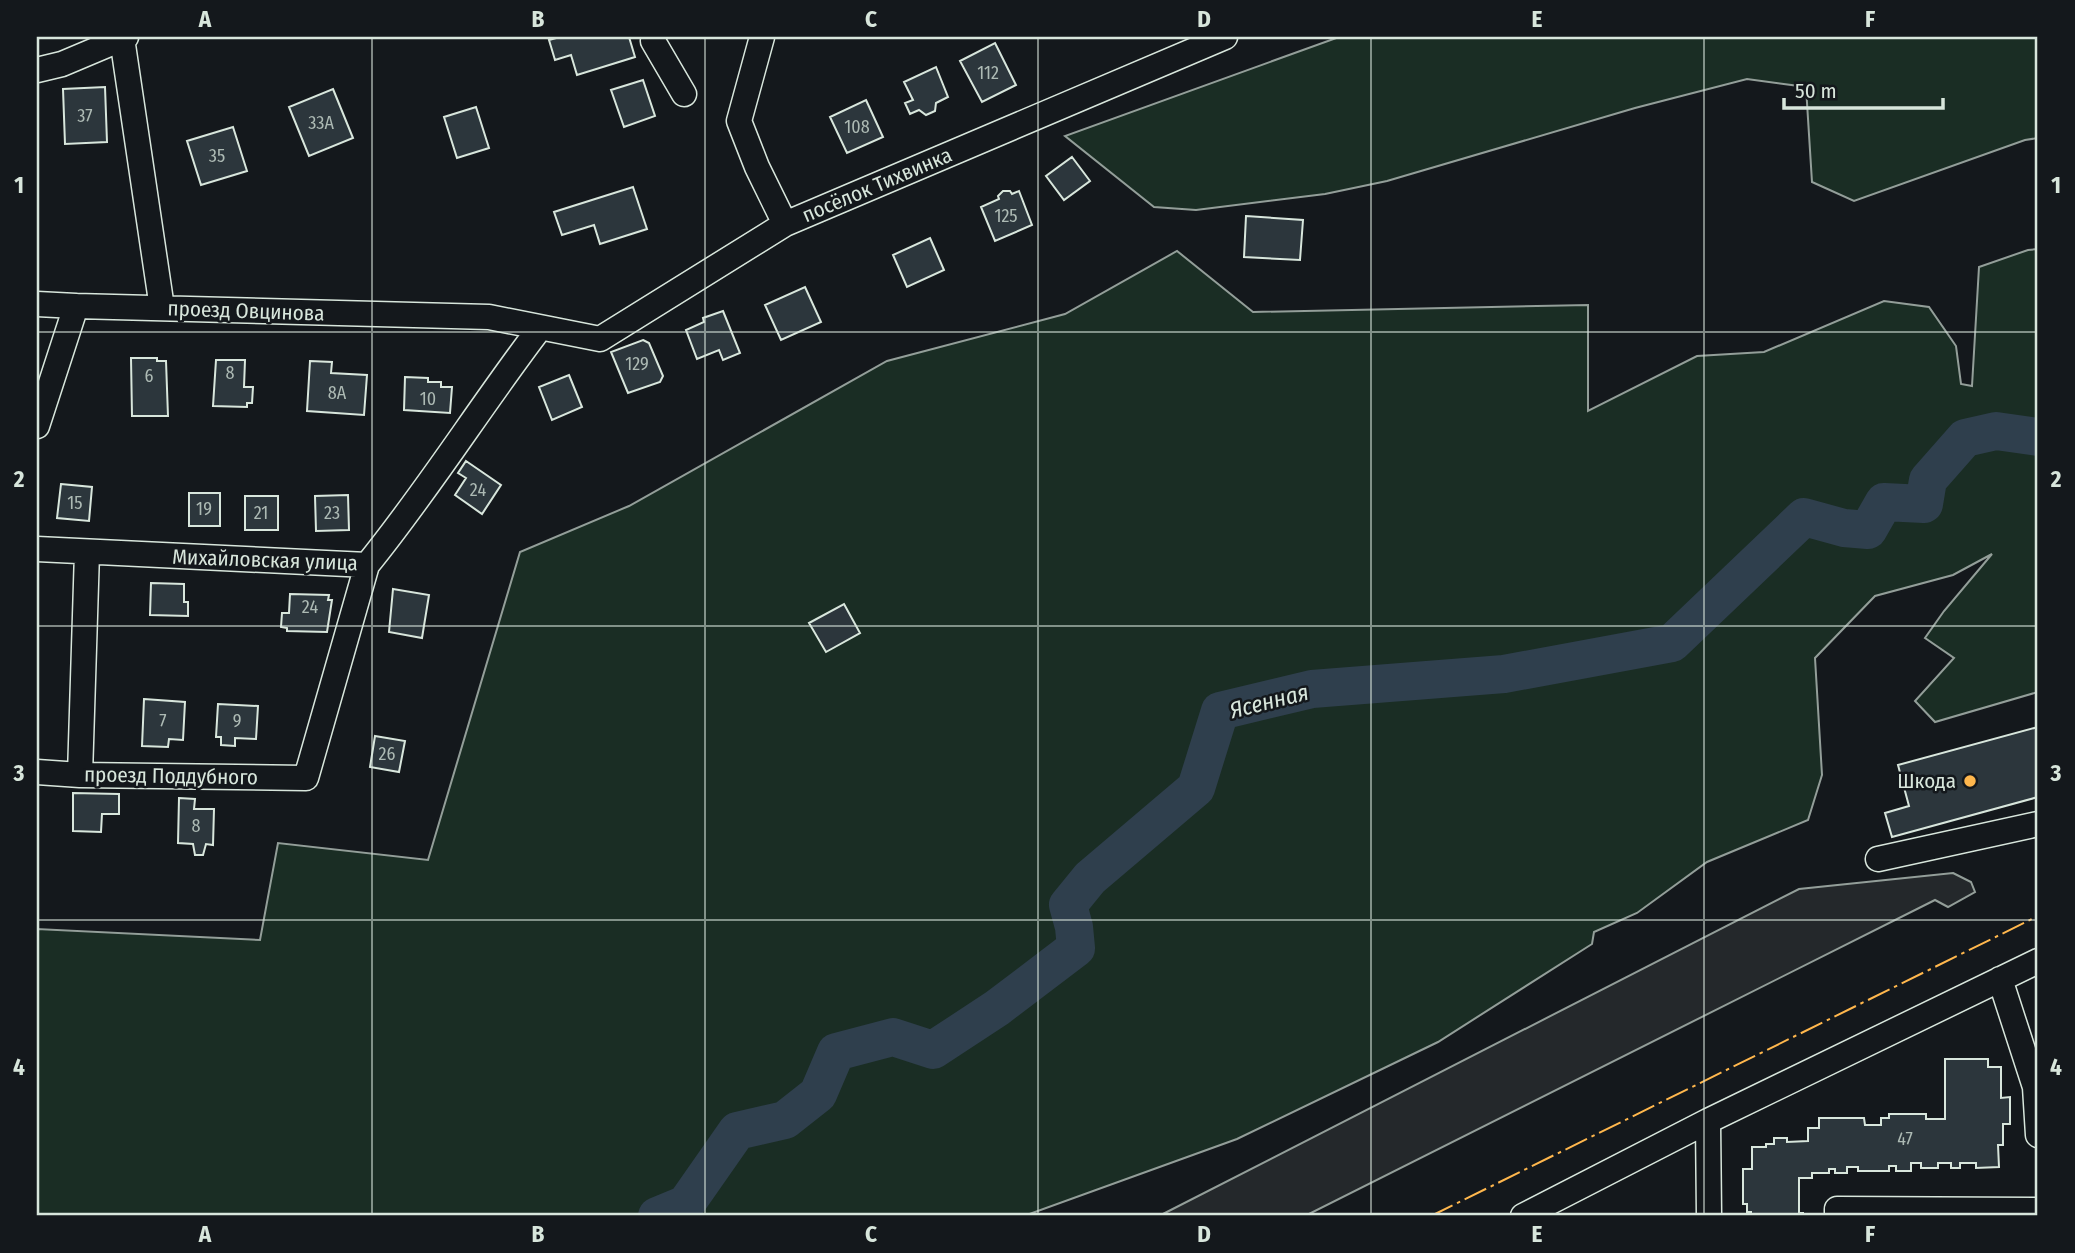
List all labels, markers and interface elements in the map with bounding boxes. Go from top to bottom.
text: A [198,5,212,33]
text: B [532,5,545,33]
text: C [865,5,877,33]
text: D [1197,5,1211,33]
text: E [1532,5,1543,33]
text: F [1865,5,1875,33]
house number: 112 [977,62,999,84]
scale bar [1784,66,1944,110]
text: 50 m [1795,78,1837,104]
house number: 37 [77,105,93,127]
house number: 33А [308,112,334,134]
house number: 108 [844,116,870,138]
street label: посёлок Тихвинка [798,142,956,228]
house number: 35 [209,145,225,167]
text: 1 [14,171,24,199]
text: 1 [2051,171,2061,199]
house number: 125 [994,205,1018,227]
street label: проезд Овцинова [167,295,325,327]
house number: 129 [625,353,649,375]
house number: 8 [226,362,235,384]
house number: 6 [145,365,154,387]
house number: 8А [328,382,347,404]
house number: 10 [420,388,436,410]
text: 2 [13,465,25,493]
text: 2 [2050,465,2062,493]
house number: 24 [470,479,486,501]
house number: 15 [67,492,83,514]
house number: 19 [196,498,212,520]
house number: 21 [254,502,268,524]
house number: 23 [324,502,340,524]
street label: Михайловская улица [172,544,358,576]
house number: 24 [302,596,318,618]
water label: Ясенная [1226,678,1311,725]
house number: 7 [159,710,167,732]
house number: 9 [233,710,241,732]
house number: 26 [379,743,396,765]
text: 3 [13,759,25,787]
text: 3 [2050,759,2062,787]
street label: проезд Поддубного [84,761,258,791]
place label: Шкода [1897,768,1956,794]
marker: Шкода [1962,773,1978,789]
house number: 8 [192,815,201,837]
text: 4 [13,1053,25,1081]
text: 4 [2050,1053,2062,1081]
house number: 47 [1897,1128,1913,1150]
text: A [198,1220,212,1248]
text: B [532,1220,545,1248]
text: C [865,1220,877,1248]
text: D [1197,1220,1211,1248]
text: E [1532,1220,1543,1248]
text: F [1865,1220,1875,1248]

